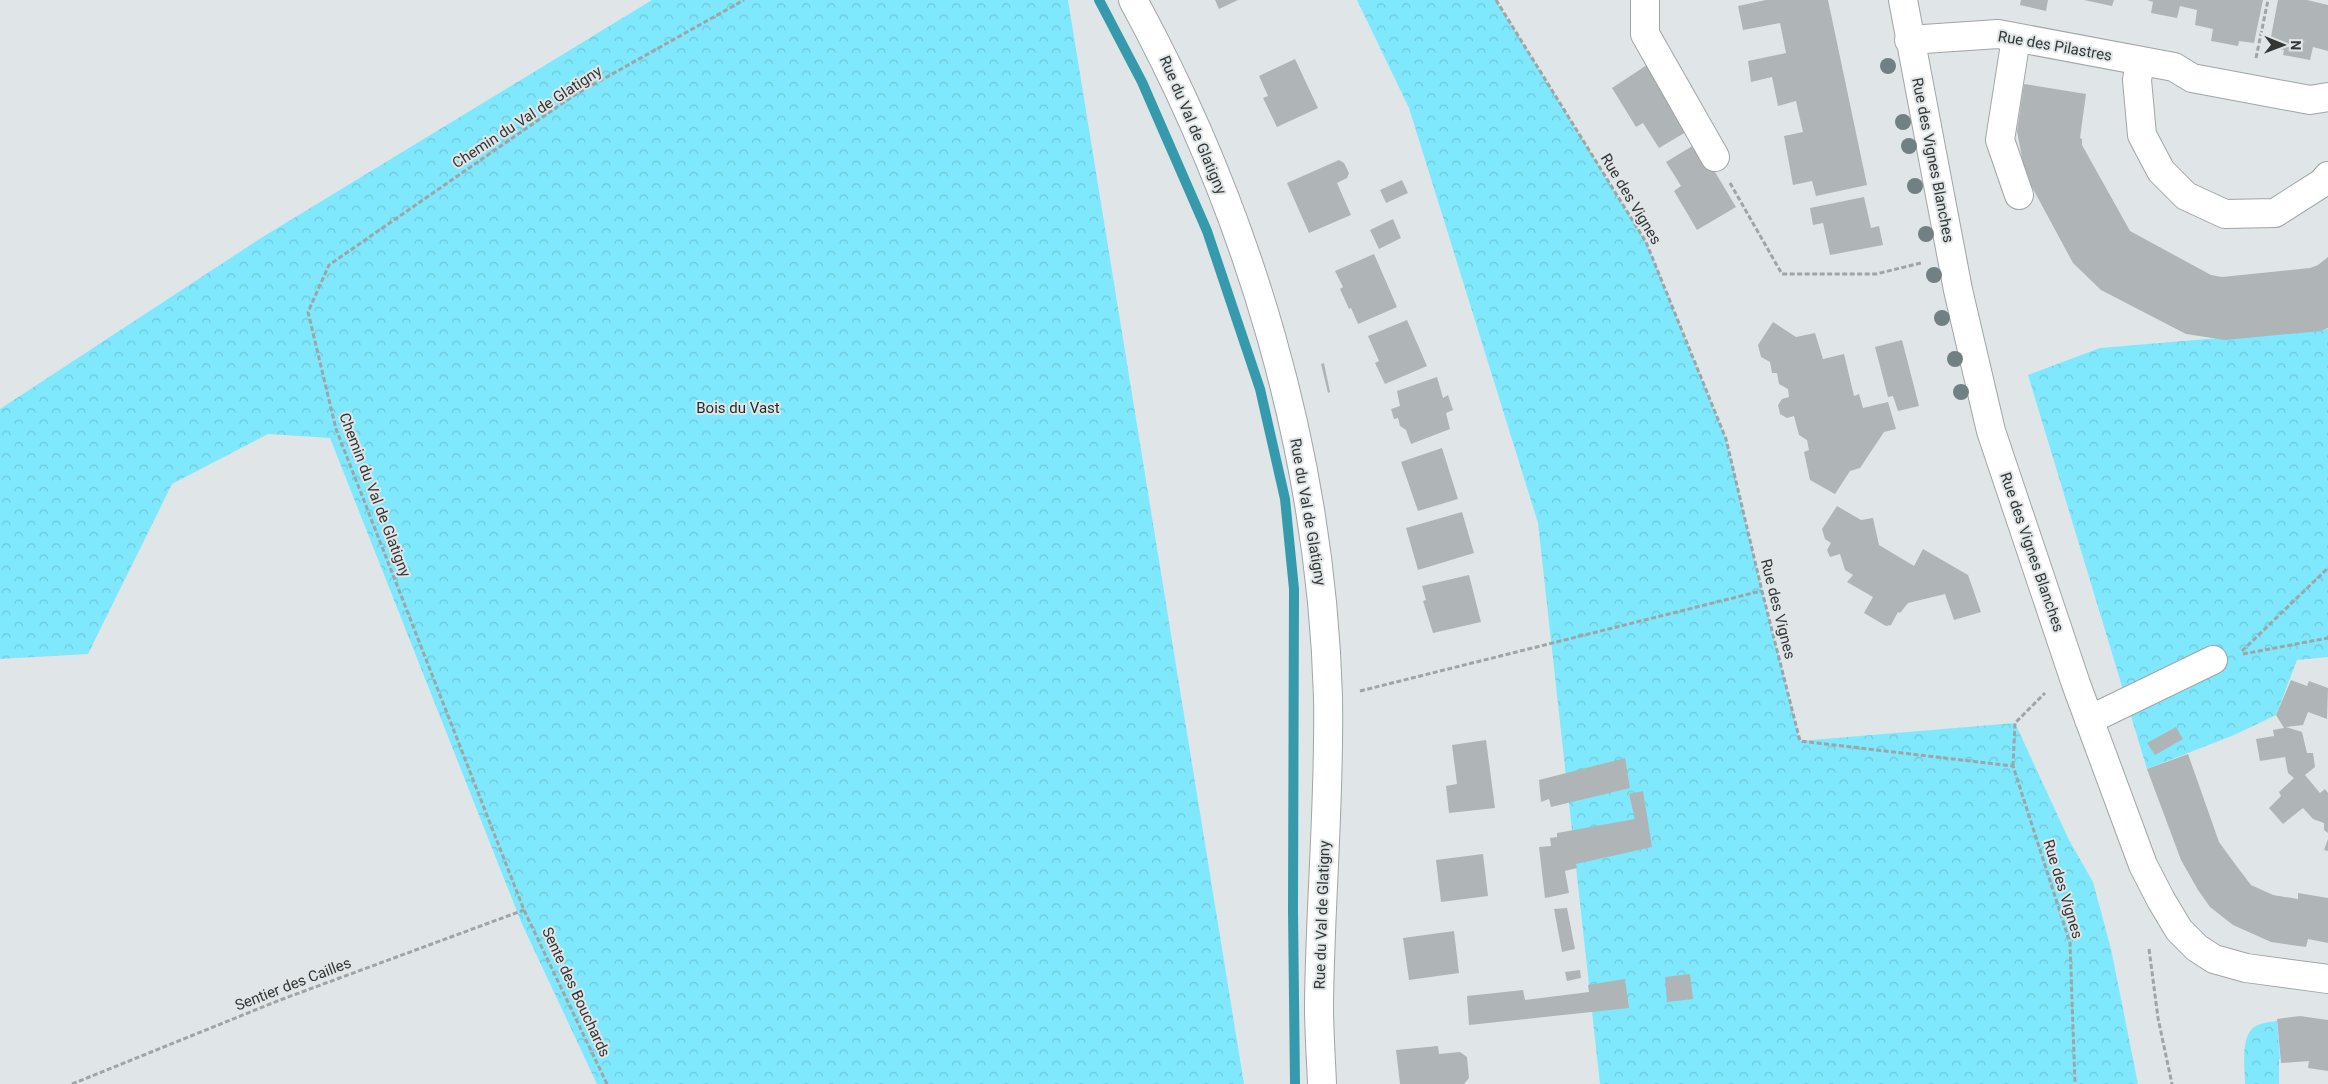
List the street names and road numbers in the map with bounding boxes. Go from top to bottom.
street label: Rue des Pilastres [1997,27,2113,65]
street label: Rue du Val de Glatigny [1156,53,1230,197]
street label: Chemin du Val de Glatigny [449,62,605,172]
street label: Rue des Vignes Blanches [1908,76,1958,244]
street label: Rue des Vignes [1597,150,1665,248]
street label: Chemin du Val de Glatigny [335,410,415,580]
street label: Rue du Val de Glatigny [1286,437,1330,587]
street label: Rue des Vignes Blanches [1996,470,2068,634]
street label: Rue des Vignes [1757,557,1799,661]
street label: Rue des Vignes [2039,837,2087,941]
street label: Rue du Val de Glatigny [1310,840,1334,990]
street label: Sente des Bouchards [538,924,614,1060]
street label: Sentier des Cailles [232,954,354,1014]

